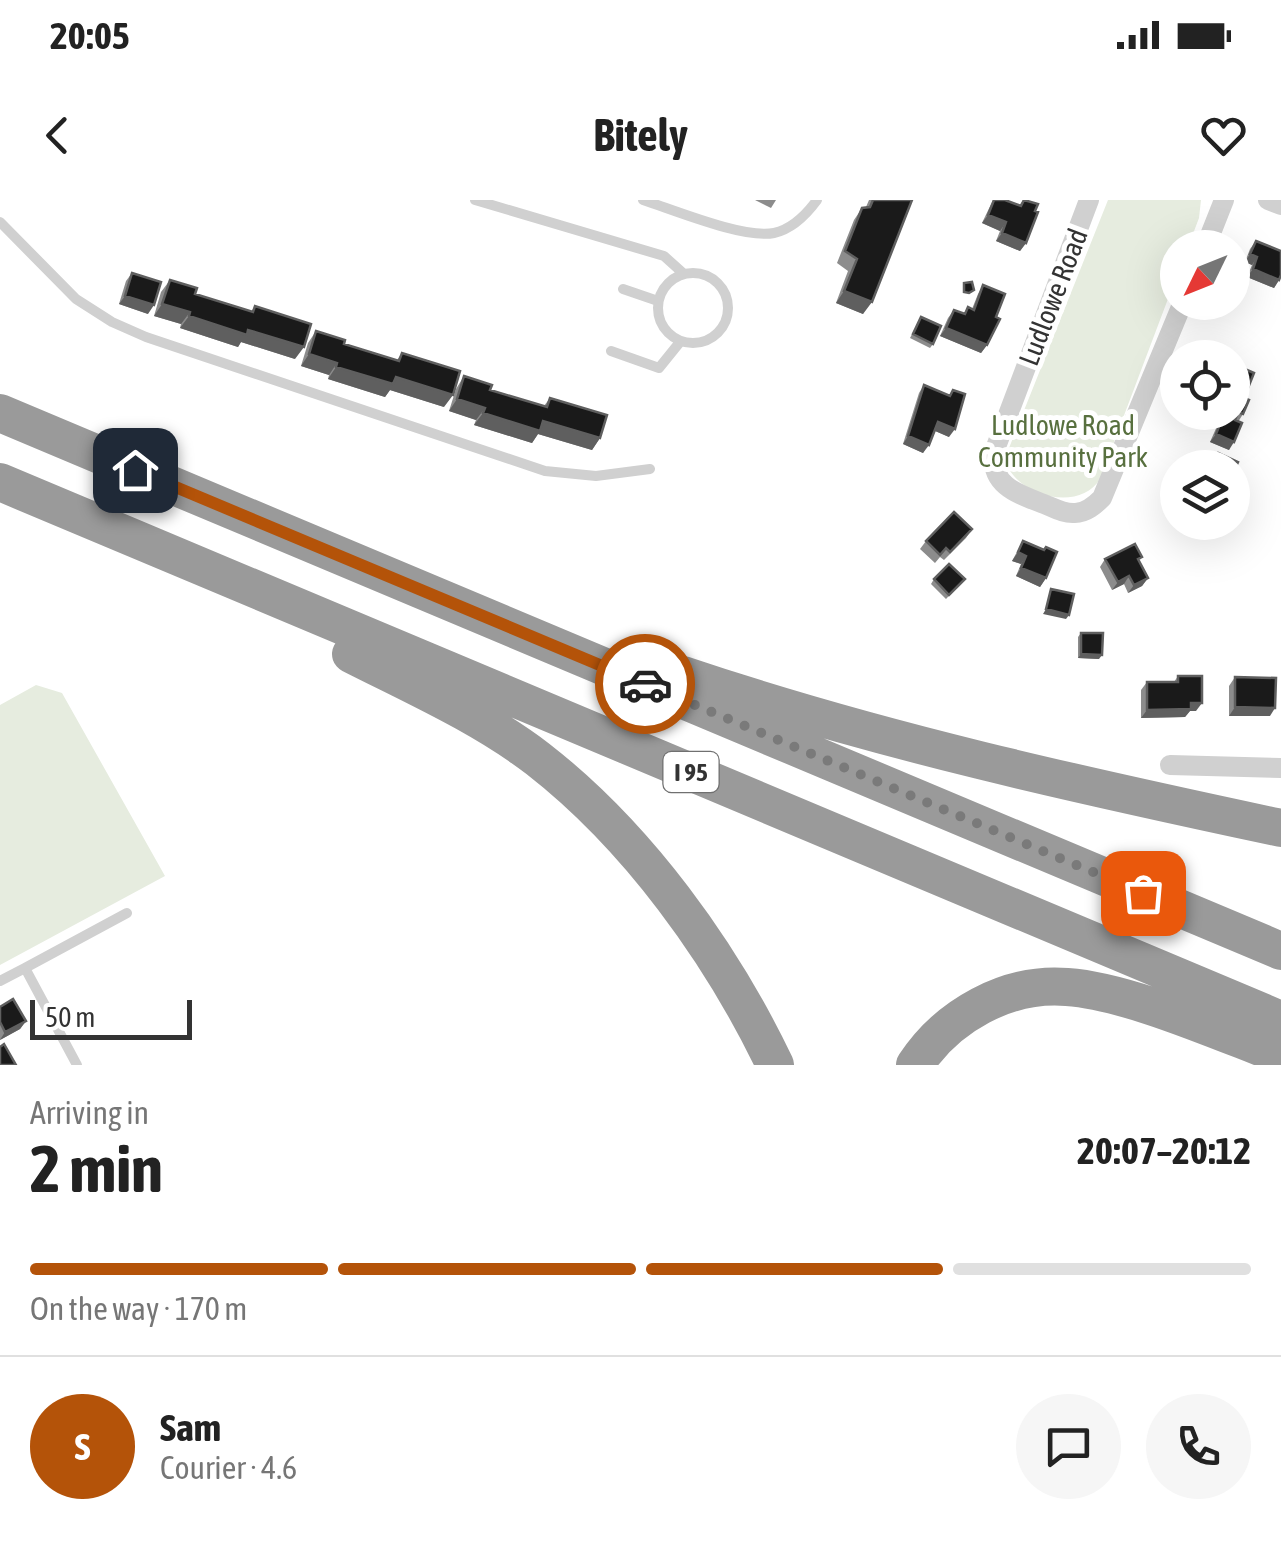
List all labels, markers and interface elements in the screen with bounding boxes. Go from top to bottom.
text: 20:05 [50,14,130,57]
icon: back [30,108,85,163]
icon: heart [1196,108,1251,163]
text: Bitely [593,109,688,161]
street label: Ludlowe Road [1012,224,1094,370]
north arrow [1160,230,1250,320]
map controls [1160,230,1250,540]
button: locate [1160,340,1250,430]
park label: Ludlowe Road Community Park [978,409,1148,473]
pin [93,428,178,513]
icon: home [108,443,163,498]
button: layers [1160,450,1250,540]
courier [595,634,695,734]
icon: car [618,657,673,712]
road number: I 95 [664,752,718,792]
pin [1101,851,1186,936]
icon: bag [1116,866,1171,921]
scale bar [30,995,192,1040]
text: 50 m [45,1001,95,1033]
text: Arriving in [30,1094,149,1131]
text: 20:07–20:12 [1077,1129,1251,1172]
text: 2 min [30,1131,163,1206]
text: On the way · 170 m [30,1290,247,1327]
button: chat [1016,1394,1121,1499]
button: phone [1146,1394,1251,1499]
text: Sam [160,1406,221,1449]
text: S [75,1425,90,1468]
text: Courier · 4.6 [160,1449,297,1486]

